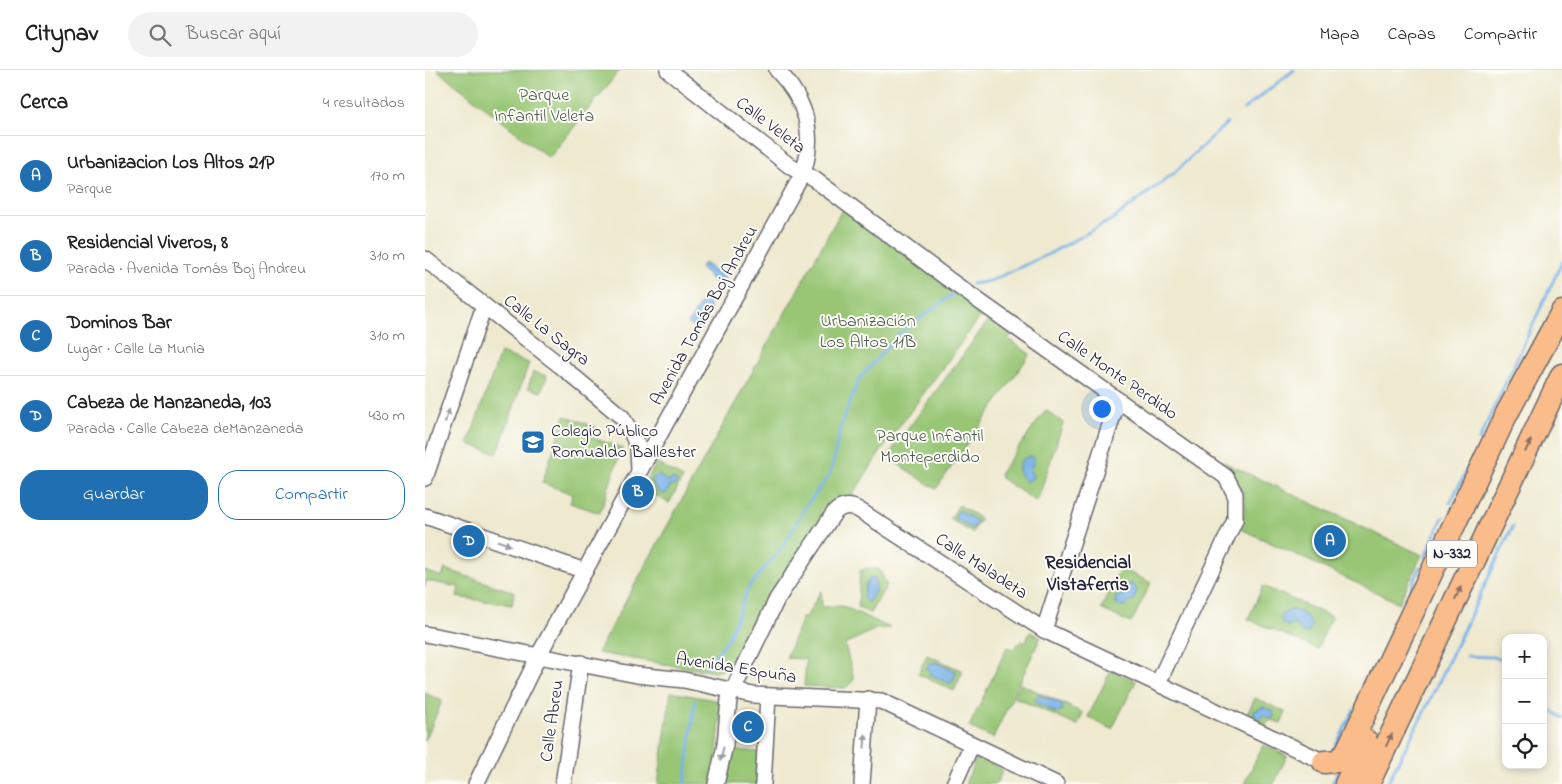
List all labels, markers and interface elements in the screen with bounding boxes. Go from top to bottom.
search box [128,12,478,57]
text: Citynav [25,17,98,52]
icon: search [146,21,174,49]
text: Buscar aquí [186,21,281,48]
text: Mapa [1319,22,1360,48]
text: Capas [1388,22,1436,48]
text: Compartir [1464,22,1537,48]
park label: Parque Infantil Veleta [494,83,594,130]
text: Cerca [20,88,68,118]
text: 4 resultados [323,91,405,115]
street label: Calle Veleta [730,91,810,161]
text: Urbanizacion Los Altos 21P [67,150,274,177]
text: A [31,164,41,188]
text: 170 m [370,164,405,188]
text: Parque [67,177,112,201]
street label: Avenida Tomás Boj Andreu [645,221,765,411]
text: Residencial Viveros, 8 [67,230,228,257]
text: B [31,244,41,268]
text: 310 m [370,244,405,268]
text: Parada · Avenida Tomás Boj Andreu [67,257,306,281]
street label: Calle La Sagra [496,289,595,374]
park label: Urbanización Los Altos 11B [820,309,916,356]
text: Dominos Bar [67,310,172,337]
text: C [32,324,40,348]
text: 310 m [370,324,405,348]
street label: Calle Monte Perdido [1051,325,1183,427]
text: Lugar · Calle La Munia [67,337,205,361]
text: Cabeza de Manzaneda, 103 [67,390,271,417]
your location [1089,396,1115,422]
text: D [30,404,42,428]
text: 430 m [368,404,405,428]
one-way arrow [443,408,451,423]
text: Parada · Calle Cabeza deManzaneda [67,417,303,441]
place label: Colegio Público Romualdo Ballester [551,419,696,466]
park label: Parque Infantil Monteperdido [876,424,984,471]
school or university icon: Colegio Público Romualdo Ballester [520,429,546,455]
one-way arrow [1524,439,1532,454]
button: Guardar [20,470,208,520]
button: Compartir [218,470,405,520]
pin: B [622,473,654,511]
pin: D [453,522,485,560]
pin: A [1314,522,1346,560]
street label: Calle Maladeta [930,527,1032,607]
one-way arrow [497,540,512,548]
road number: N-332 [1427,540,1477,568]
district label: Residencial Vistaferris [1045,550,1131,599]
one-way arrow [1455,586,1463,600]
map controls [1502,634,1547,769]
button: + [1502,634,1547,679]
street label: Avenida Espuña [674,647,798,691]
street label: Calle Abreu [534,678,572,764]
button: − [1502,679,1547,724]
pin: C [732,708,764,746]
button: locate [1502,724,1547,769]
one-way arrow [862,733,870,749]
one-way arrow [1385,733,1393,747]
one-way arrow [718,747,726,763]

